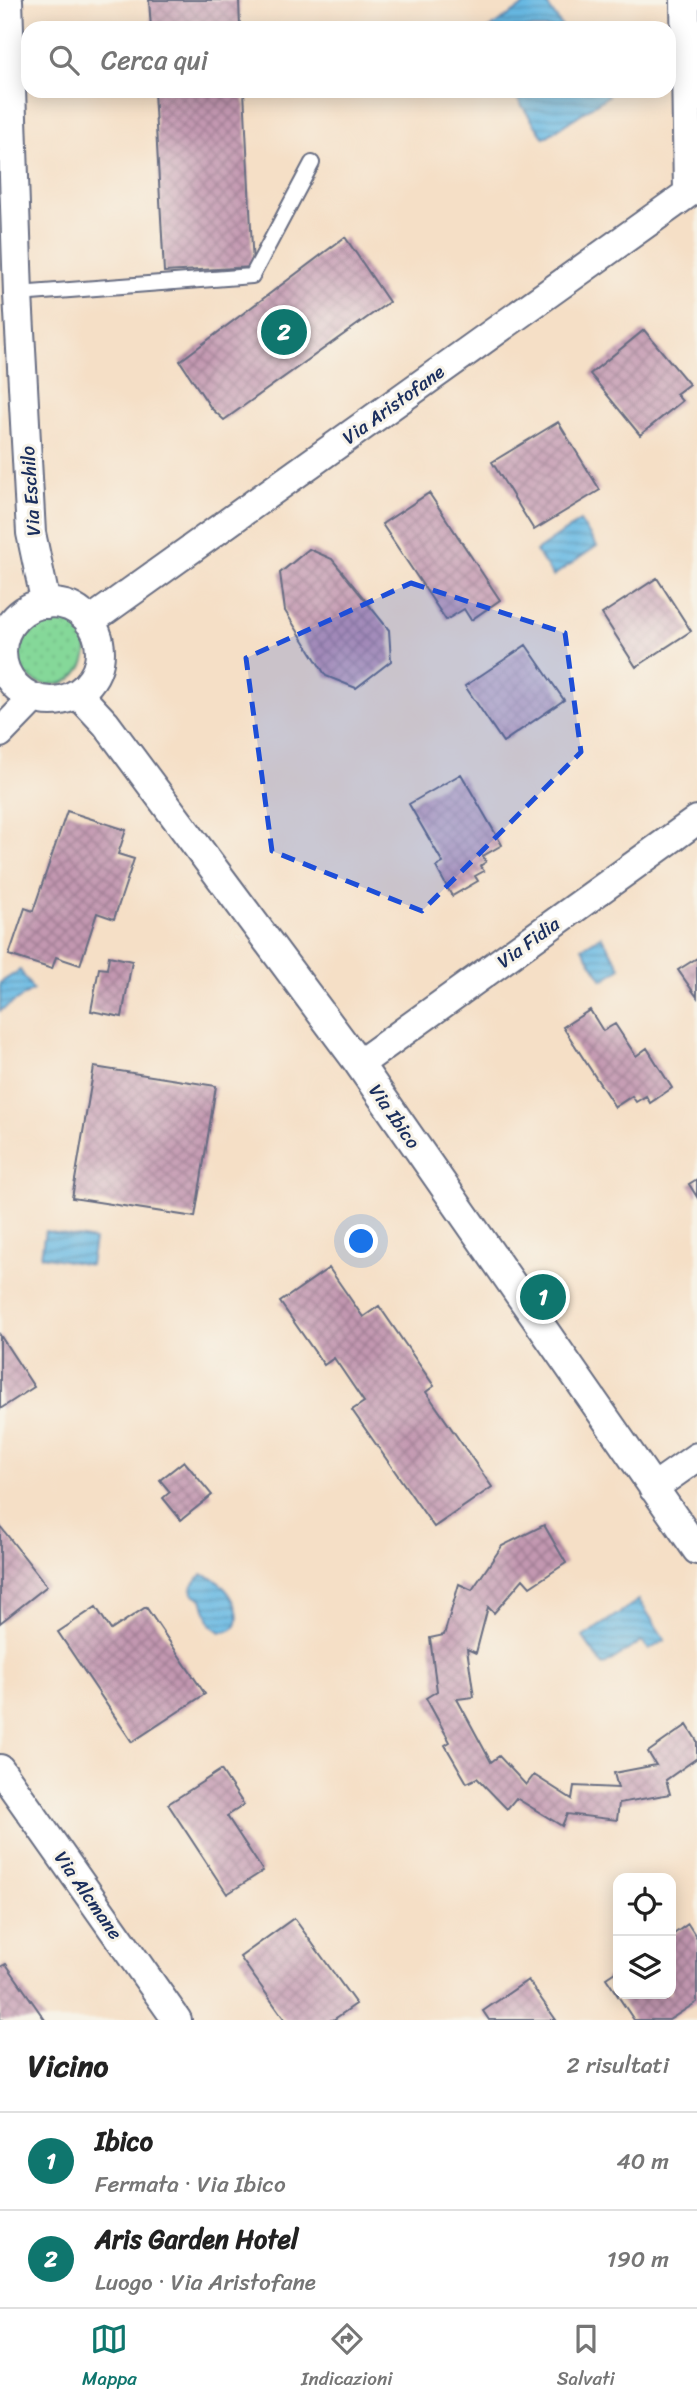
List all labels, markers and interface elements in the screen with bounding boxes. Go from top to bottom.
search box [21,21,676,98]
text: Cerca qui [101,37,208,83]
icon: search [45,41,83,79]
pin: 2 [261,306,307,358]
street label: Via Aristofane [335,356,452,453]
street label: Via Eschilo [11,445,50,537]
street label: Via Fidia [490,908,567,977]
street label: Via Ibico [360,1077,429,1156]
your location [344,1224,378,1258]
pin: 1 [520,1271,566,1323]
street label: Via Alcmane [46,1844,132,1947]
map controls [613,1873,676,1999]
button: locate [613,1873,676,1936]
button: layers [613,1936,676,1999]
text: Vicino [28,2039,108,2093]
text: 2 risultati [567,2045,669,2086]
text: Ibico [95,2118,153,2164]
text: 1 [46,2141,56,2182]
text: 40 m [616,2141,669,2182]
text: Fermata · Via Ibico [95,2164,286,2205]
text: Aris Garden Hotel [95,2216,298,2262]
text: 2 [44,2239,58,2280]
text: 190 m [607,2239,669,2280]
text: Luogo · Via Aristofane [95,2262,316,2303]
tab: Mappa [82,2320,137,2395]
tab: Indicazioni [301,2320,392,2395]
tab: Salvati [557,2320,615,2395]

